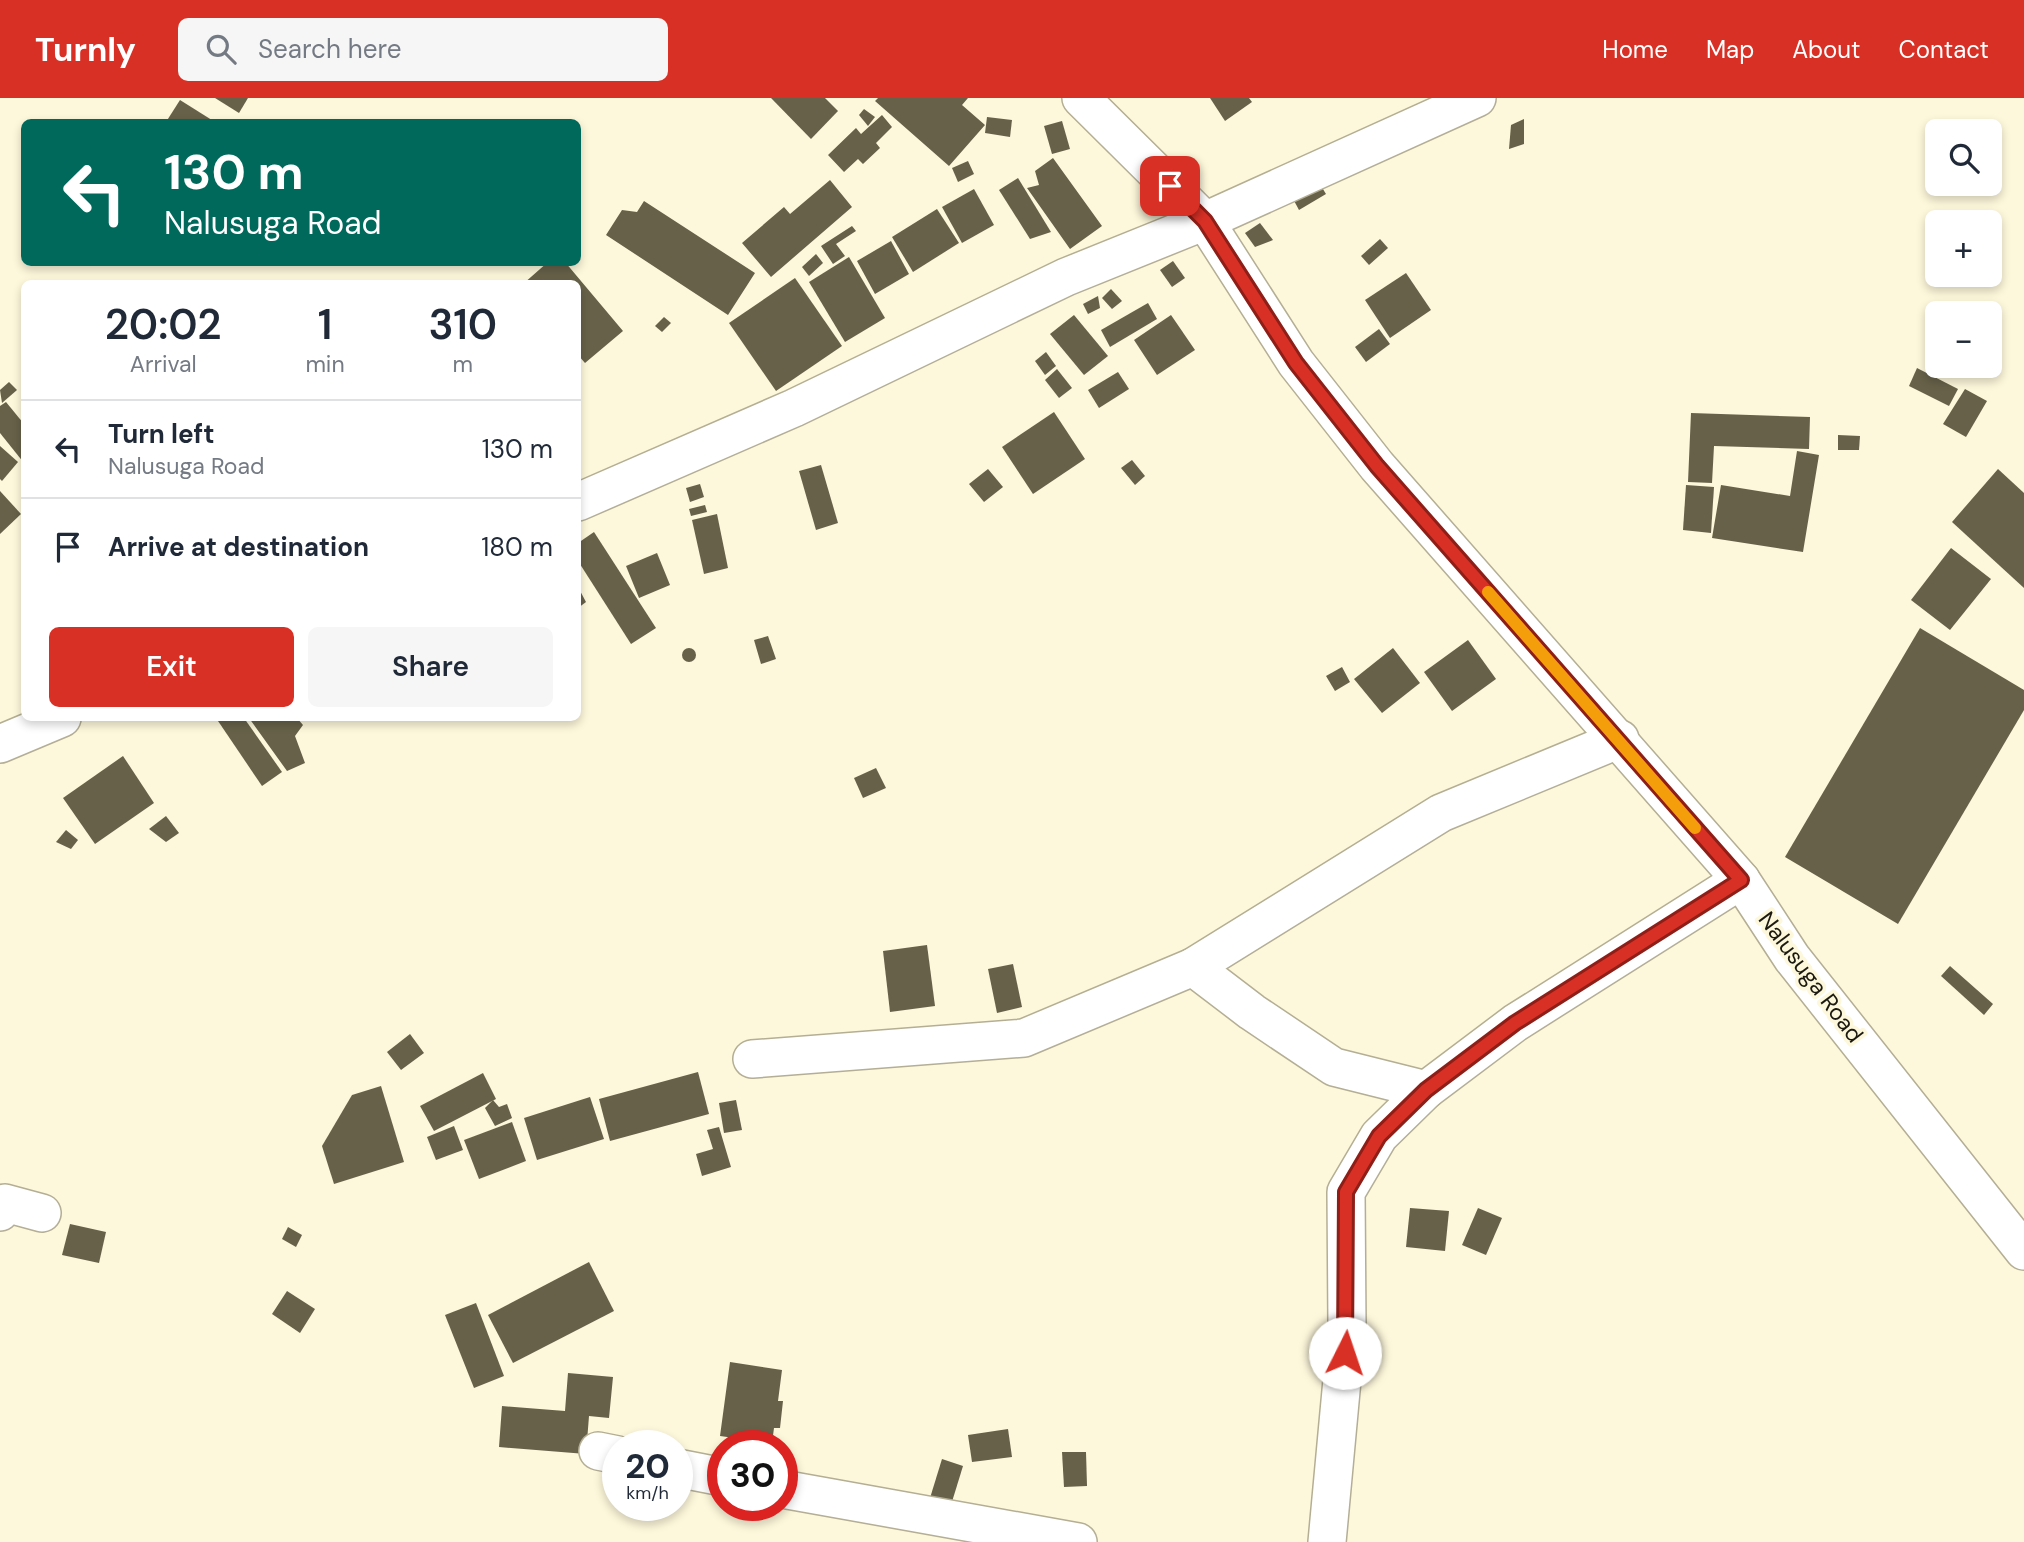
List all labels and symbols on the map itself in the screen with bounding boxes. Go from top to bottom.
pin [1140,156,1200,216]
street label: Nalusuga Road [1752,905,1870,1049]
position arrow [1308,1316,1382,1390]
speed limit sign: 30 [707,1430,798,1521]

